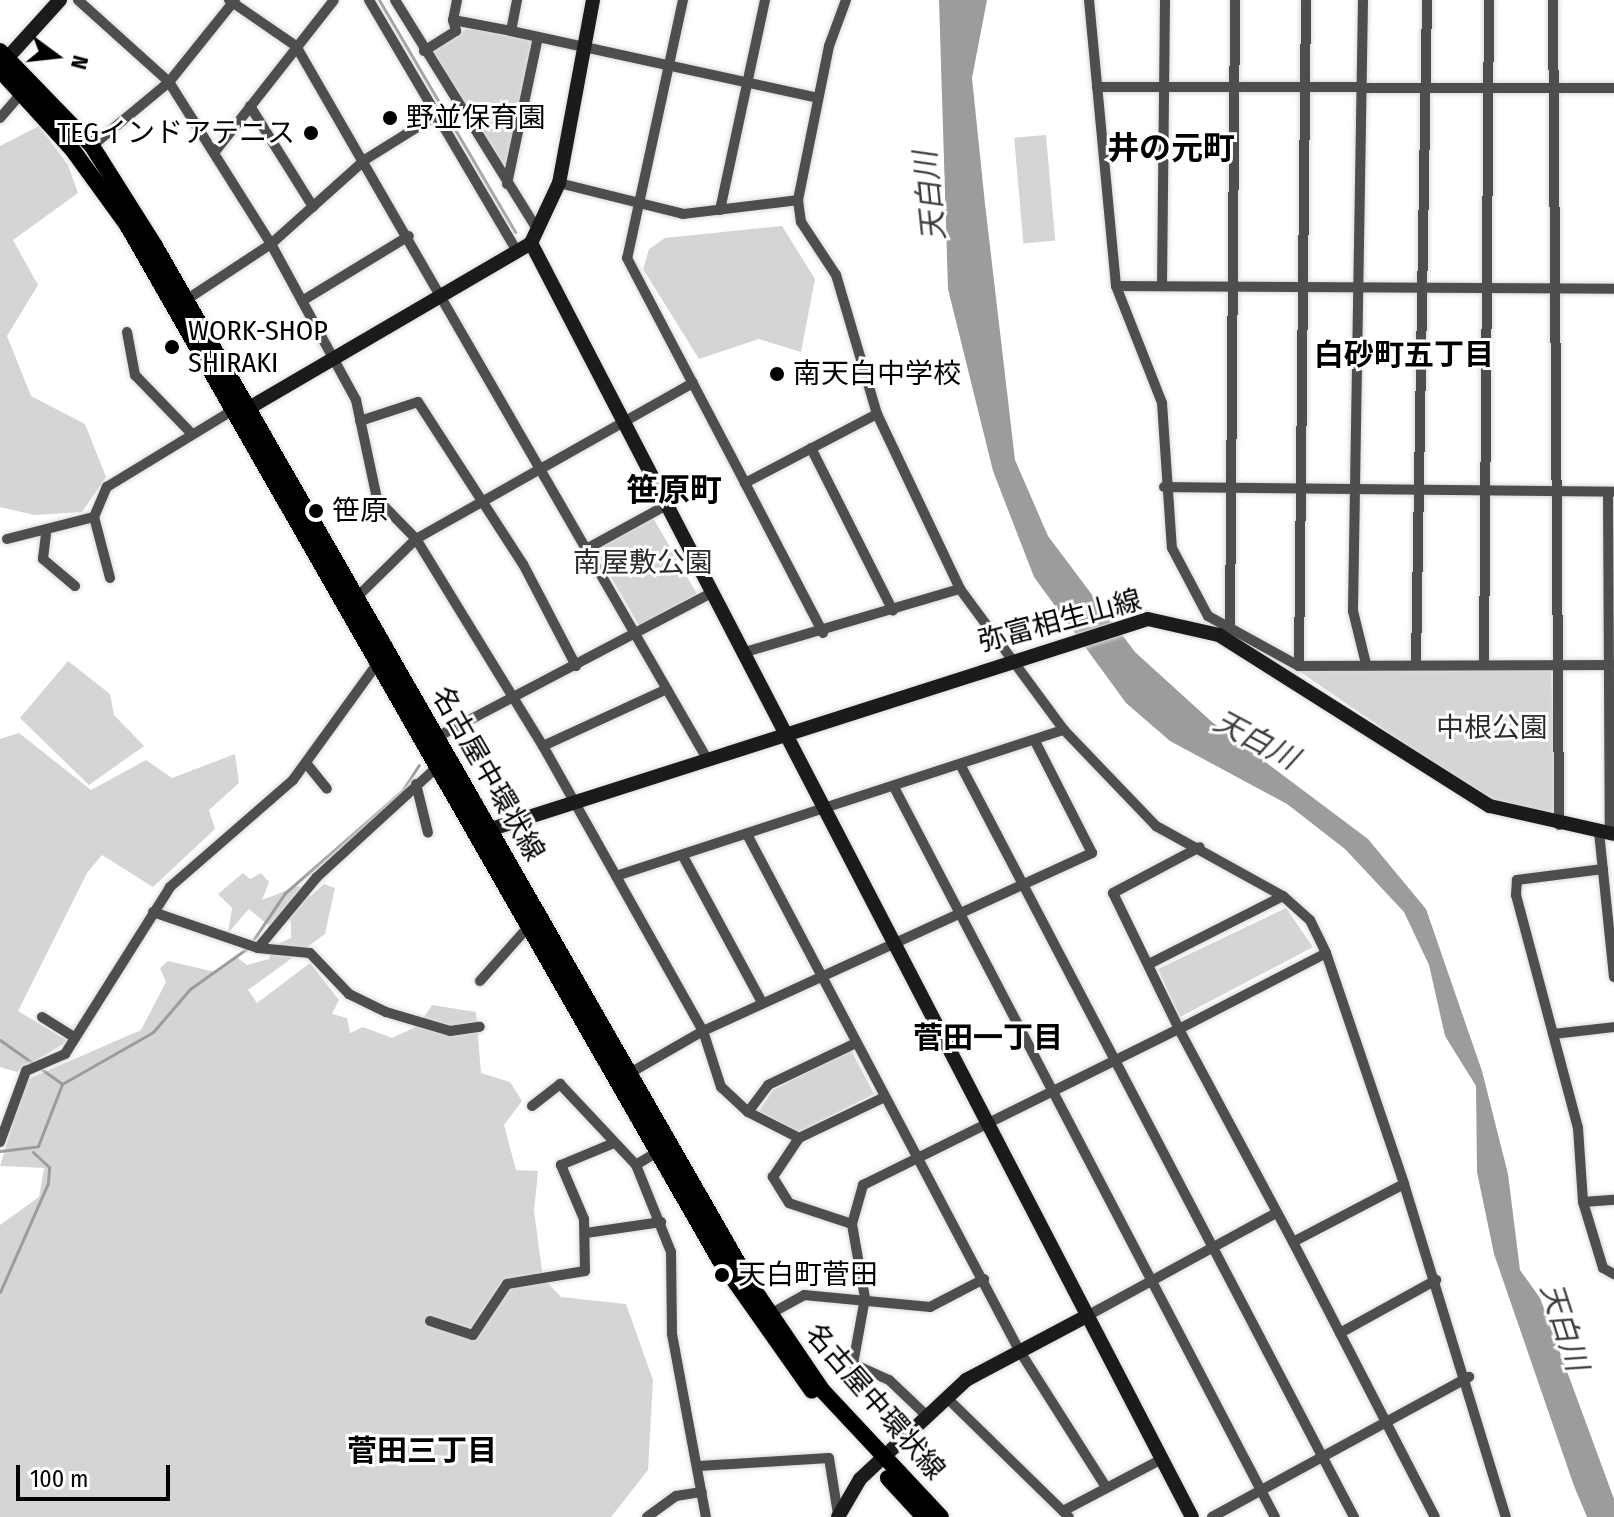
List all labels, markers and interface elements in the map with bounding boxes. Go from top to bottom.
north arrow [16,16,96,96]
text: N [65,52,94,72]
place label: 野並保育園 [406,101,546,135]
marker: 野並保育園 [381,109,399,127]
place label: TEGインドアテニス [57,116,295,150]
marker: TEGインドアテニス [302,124,320,142]
district label: 井の元町 [1107,129,1235,167]
water label: 天白川 [907,149,953,243]
place label: WORK-SHOP SHIRAKI [188,314,328,380]
district label: 白砂町五丁目 [1314,337,1494,373]
marker: WORK-SHOP SHIRAKI [163,338,181,356]
place label: 南天白中学校 [793,357,961,391]
marker: 南天白中学校 [768,365,786,383]
district label: 笹原町 [626,471,722,509]
place label: 笹原 [332,494,388,528]
marker: 笹原 [307,502,325,520]
park label: 南屋敷公園 [573,546,713,580]
street label: 弥富相生山線 [975,583,1145,659]
street label: 名古屋中環状線 [424,681,552,867]
water label: 天白川 [1208,703,1304,777]
park label: 中根公園 [1436,711,1548,745]
district label: 菅田一丁目 [913,1020,1063,1056]
place label: 天白町菅田 [738,1258,878,1292]
marker: 天白町菅田 [713,1266,731,1284]
water label: 天白川 [1533,1279,1595,1375]
street label: 名古屋中環状線 [798,1317,952,1487]
district label: 菅田三丁目 [347,1433,497,1469]
scale bar [20,1449,174,1499]
text: 100 m [30,1465,88,1493]

